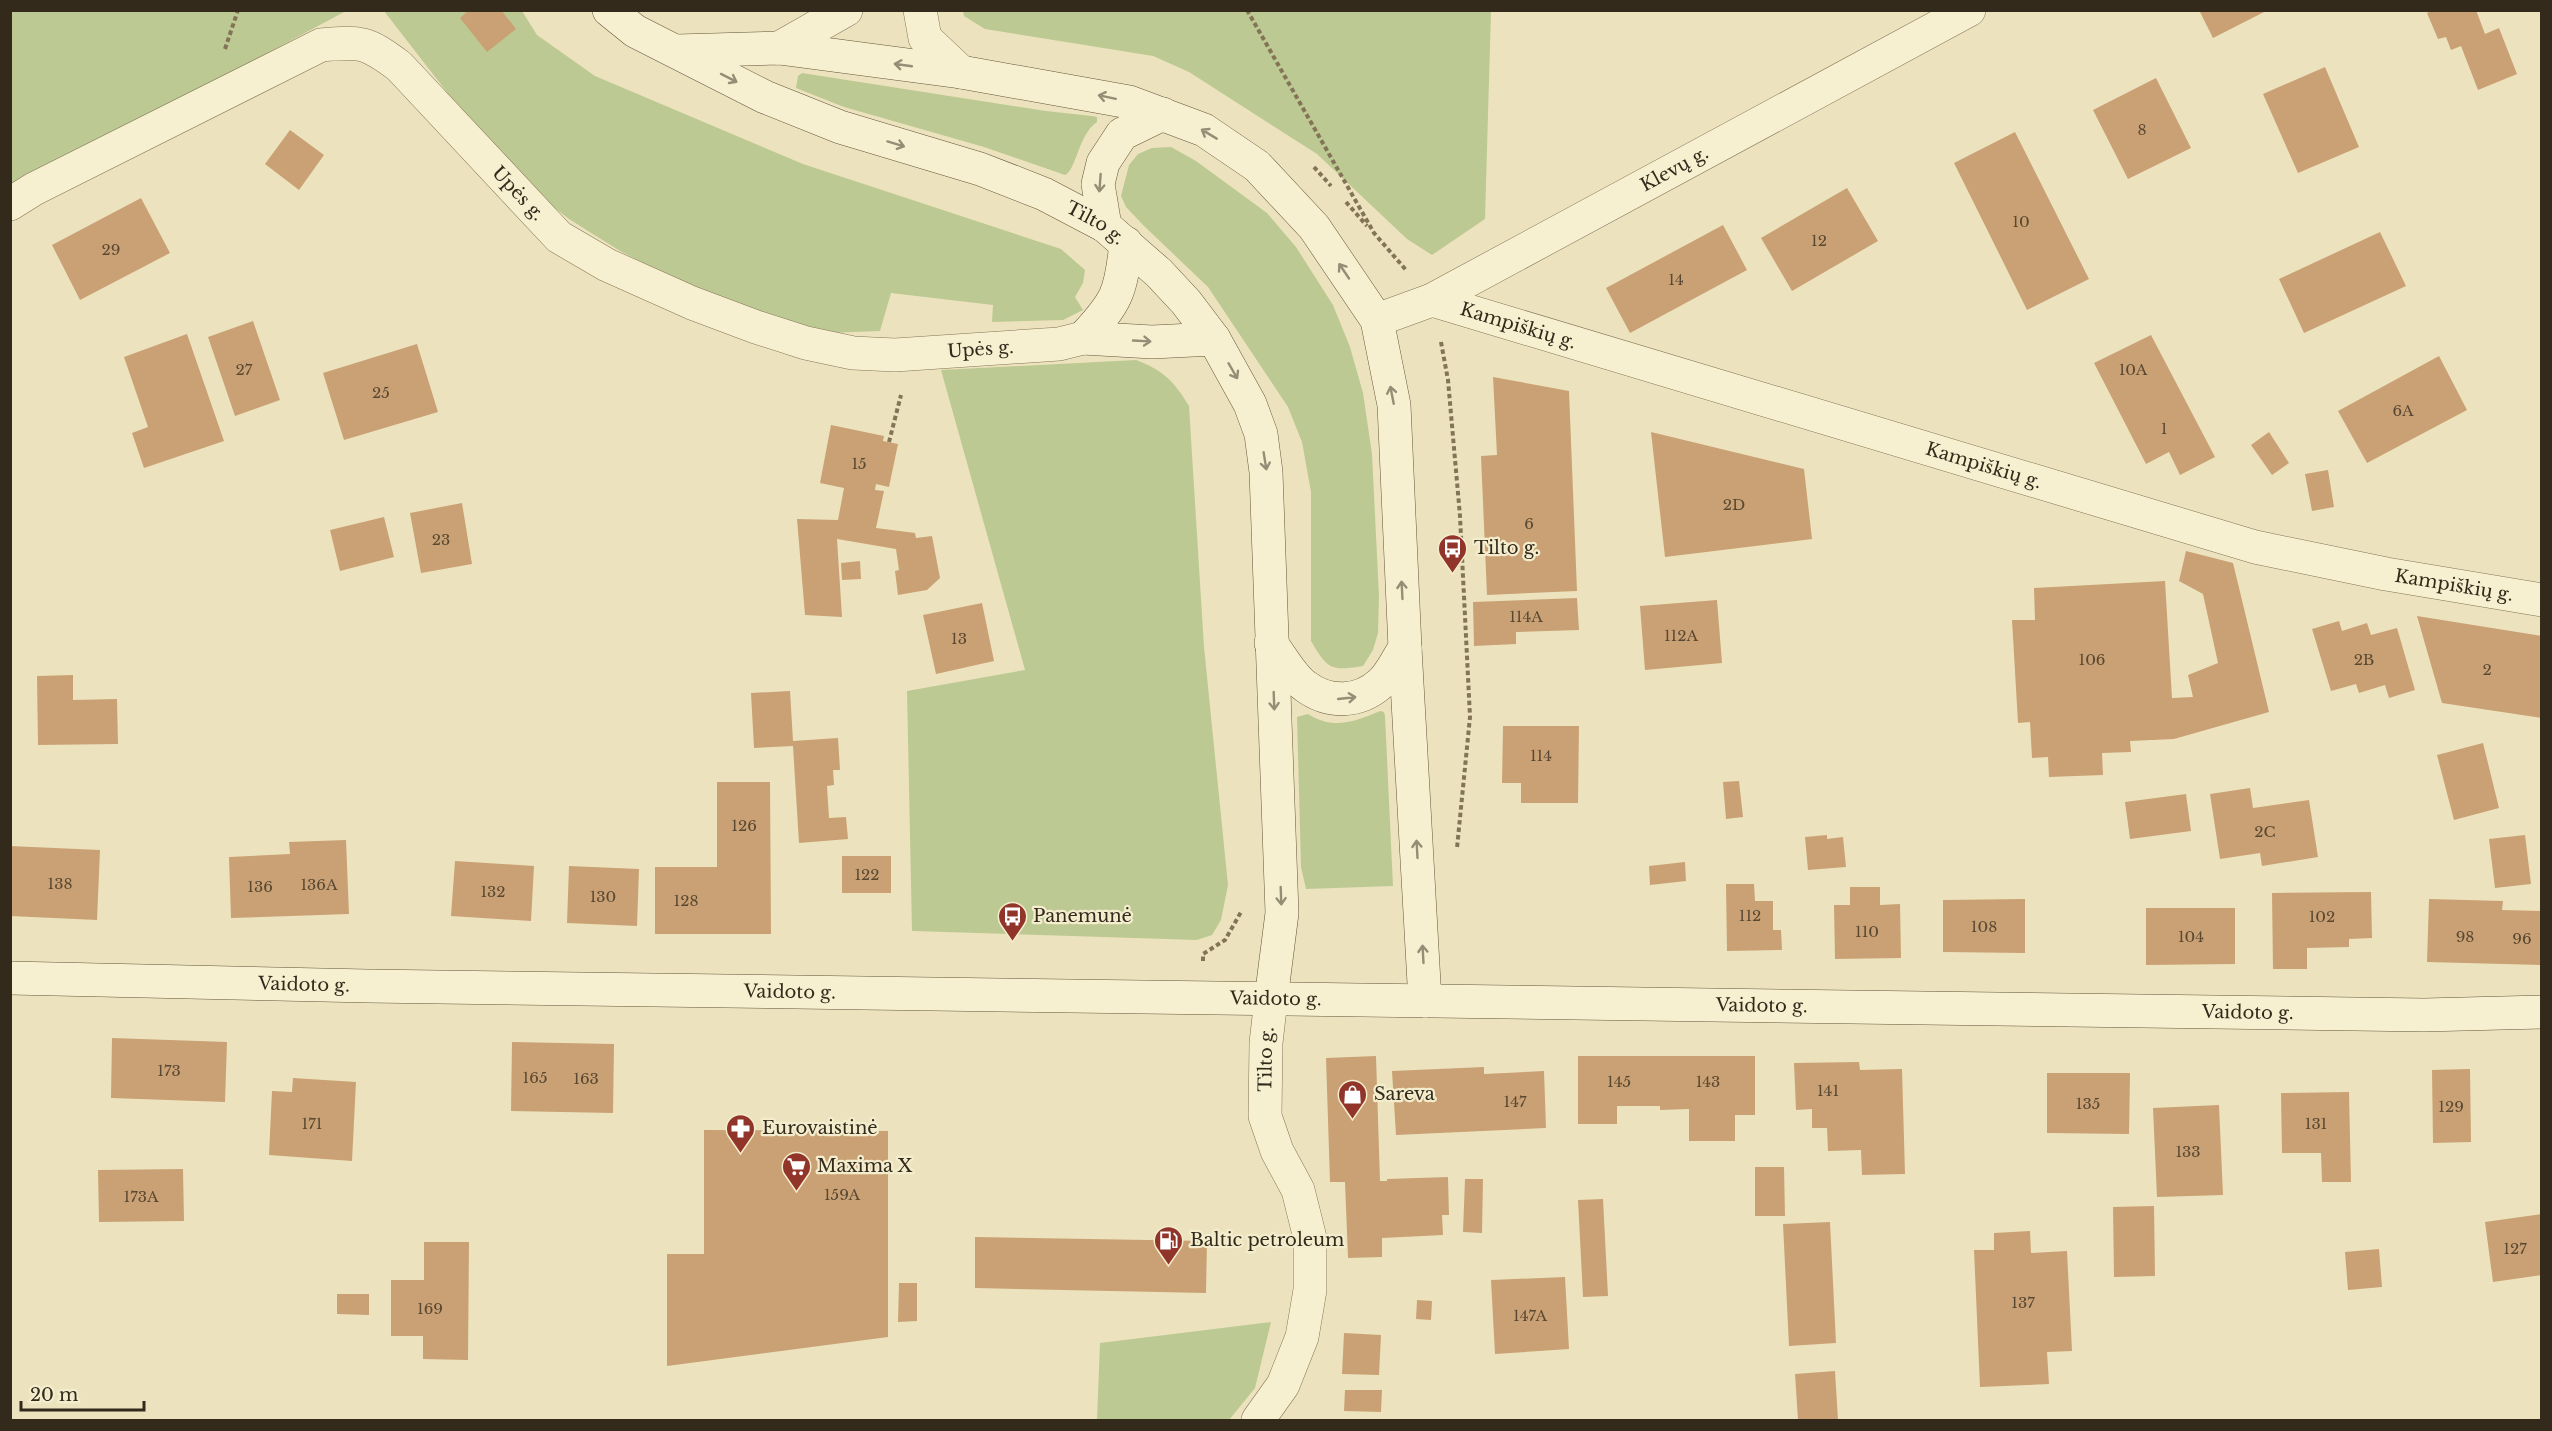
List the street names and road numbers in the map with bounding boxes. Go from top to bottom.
street label: Klevų g. [1637,142,1712,196]
street label: Upės g. [487,162,549,225]
street label: Tilto g. [1062,197,1129,249]
street label: Kampiškių g. [1458,298,1579,354]
street label: Upės g. [947,336,1014,362]
street label: Kampiškių g. [1923,438,2044,493]
street label: Kampiškių g. [2393,565,2515,606]
street label: Vaidoto g. [257,973,350,997]
street label: Vaidoto g. [743,980,836,1004]
street label: Vaidoto g. [1229,987,1322,1010]
street label: Vaidoto g. [1715,994,1808,1017]
street label: Vaidoto g. [2201,1001,2294,1024]
street label: Tilto g. [1254,1025,1279,1092]

